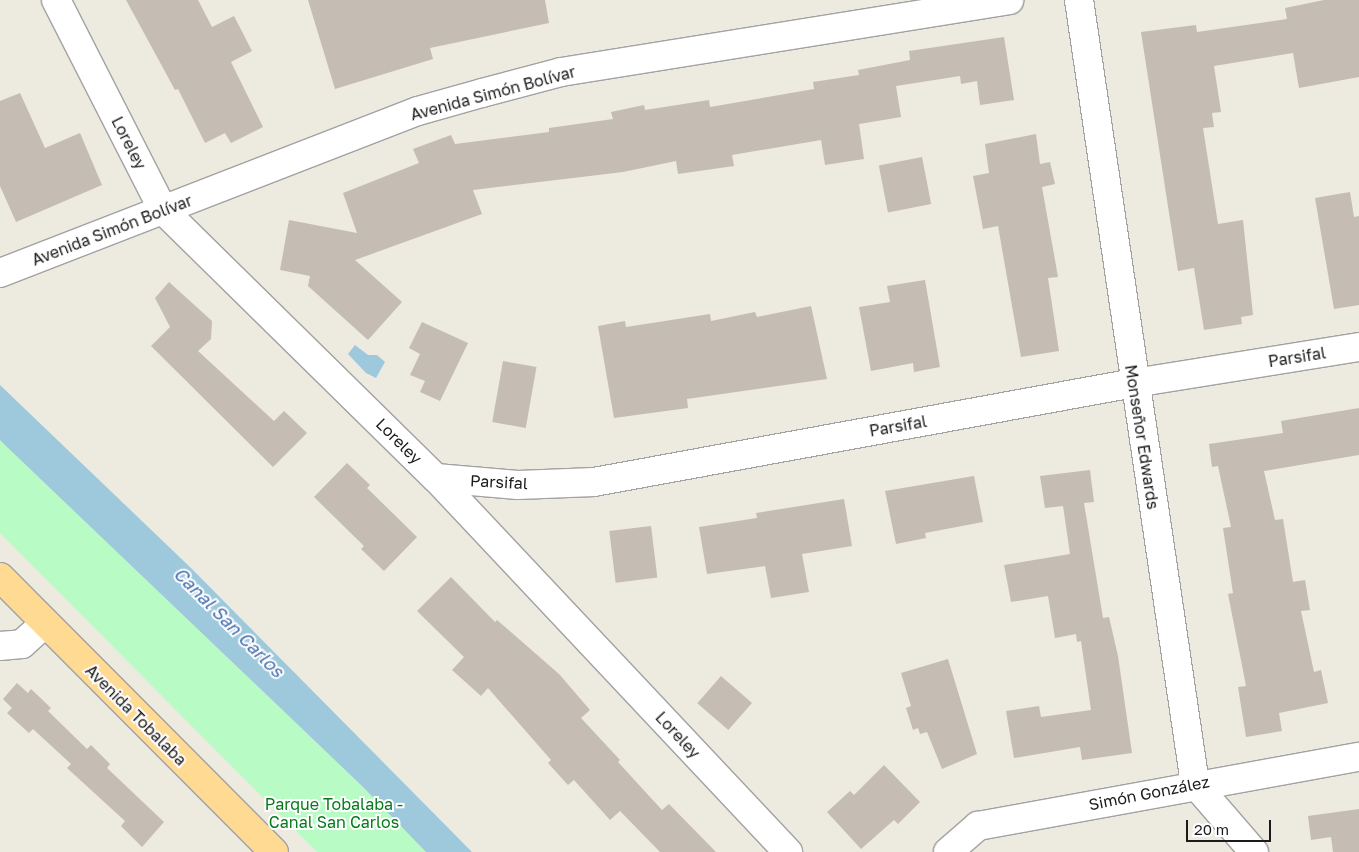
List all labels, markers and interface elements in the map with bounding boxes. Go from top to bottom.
street label: Avenida Simón Bolívar [408,62,578,124]
street label: Loreley [108,113,150,173]
street label: Avenida Simón Bolívar [29,191,195,269]
street label: Parsifal [1267,343,1327,371]
street label: Monseñor Edwards [1121,363,1163,511]
street label: Parsifal [868,412,928,440]
street label: Loreley [372,414,426,468]
street label: Parsifal [470,471,528,493]
water label: Canal San Carlos [170,563,288,681]
street label: Avenida Tobalaba [82,661,190,769]
street label: Loreley [652,708,704,762]
street label: Simón González [1087,772,1211,814]
park label: Parque Tobalaba - Canal San Carlos [265,794,403,832]
scale bar [1189,810,1274,842]
text: 20 m [1194,820,1229,838]

